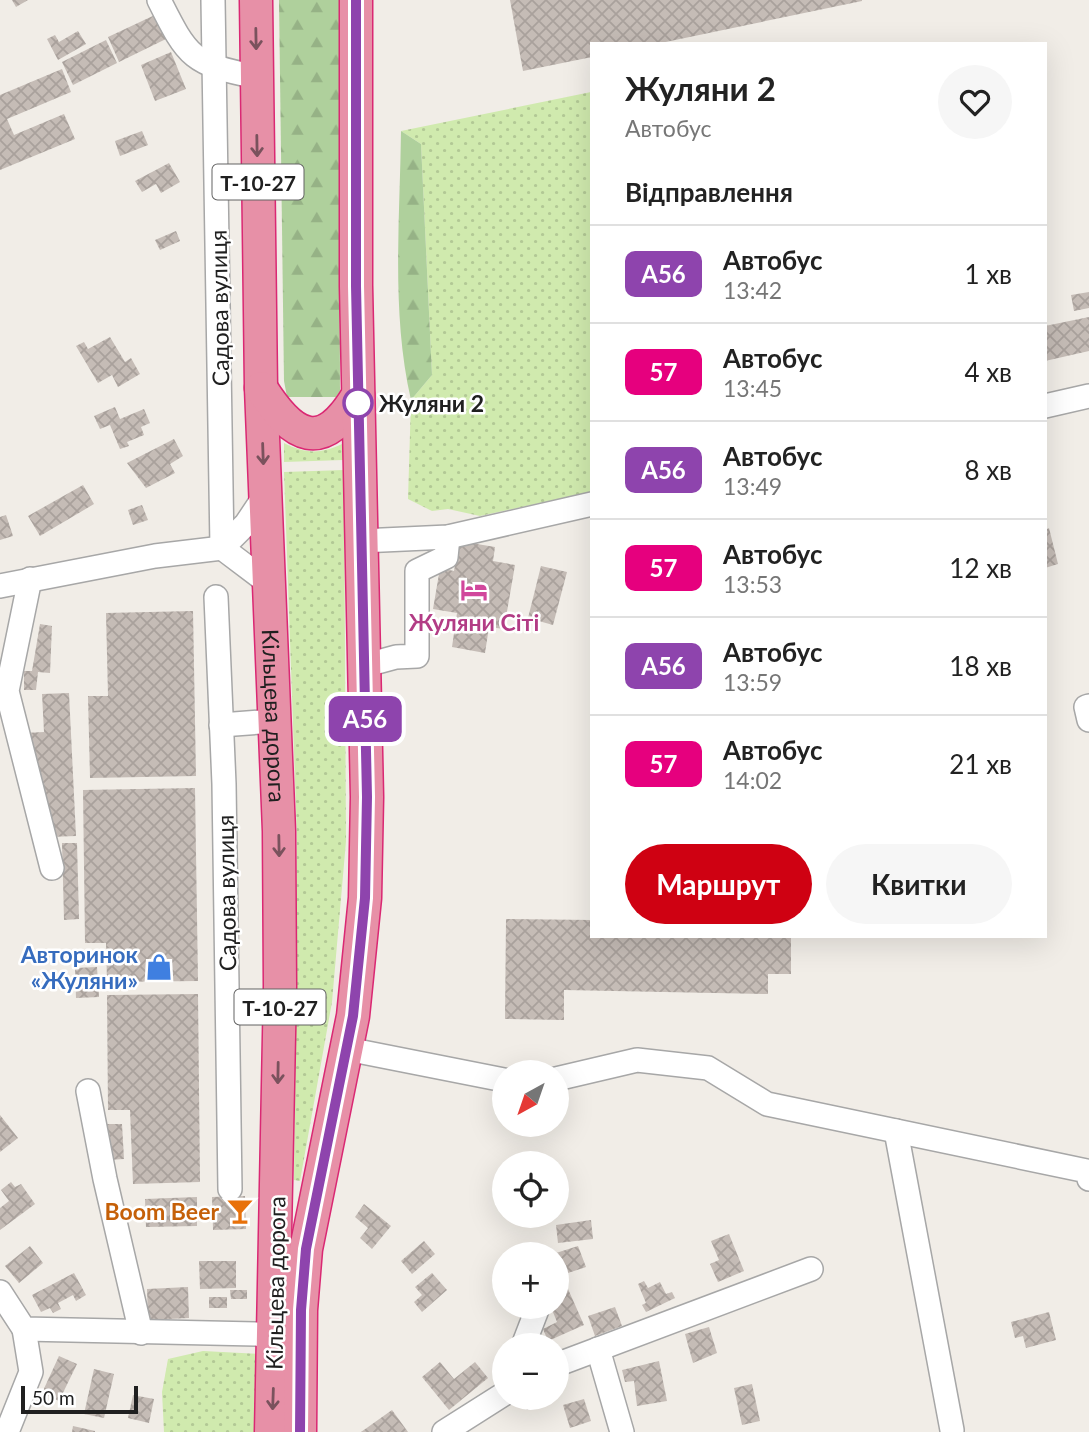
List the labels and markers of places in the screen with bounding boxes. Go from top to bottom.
marker: Жуляни 2 [343,388,373,418]
place label: Жуляни 2 [379,389,484,417]
hotel icon: Жуляни Сіті [459,575,489,605]
place label: Жуляни Сіті [409,608,539,636]
place label: Авторинок «Жуляни» [20,940,139,994]
shop icon: Авторинок «Жуляни» [144,952,174,982]
bar icon: Boom Beer [225,1196,255,1226]
place label: Boom Beer [105,1197,219,1225]

